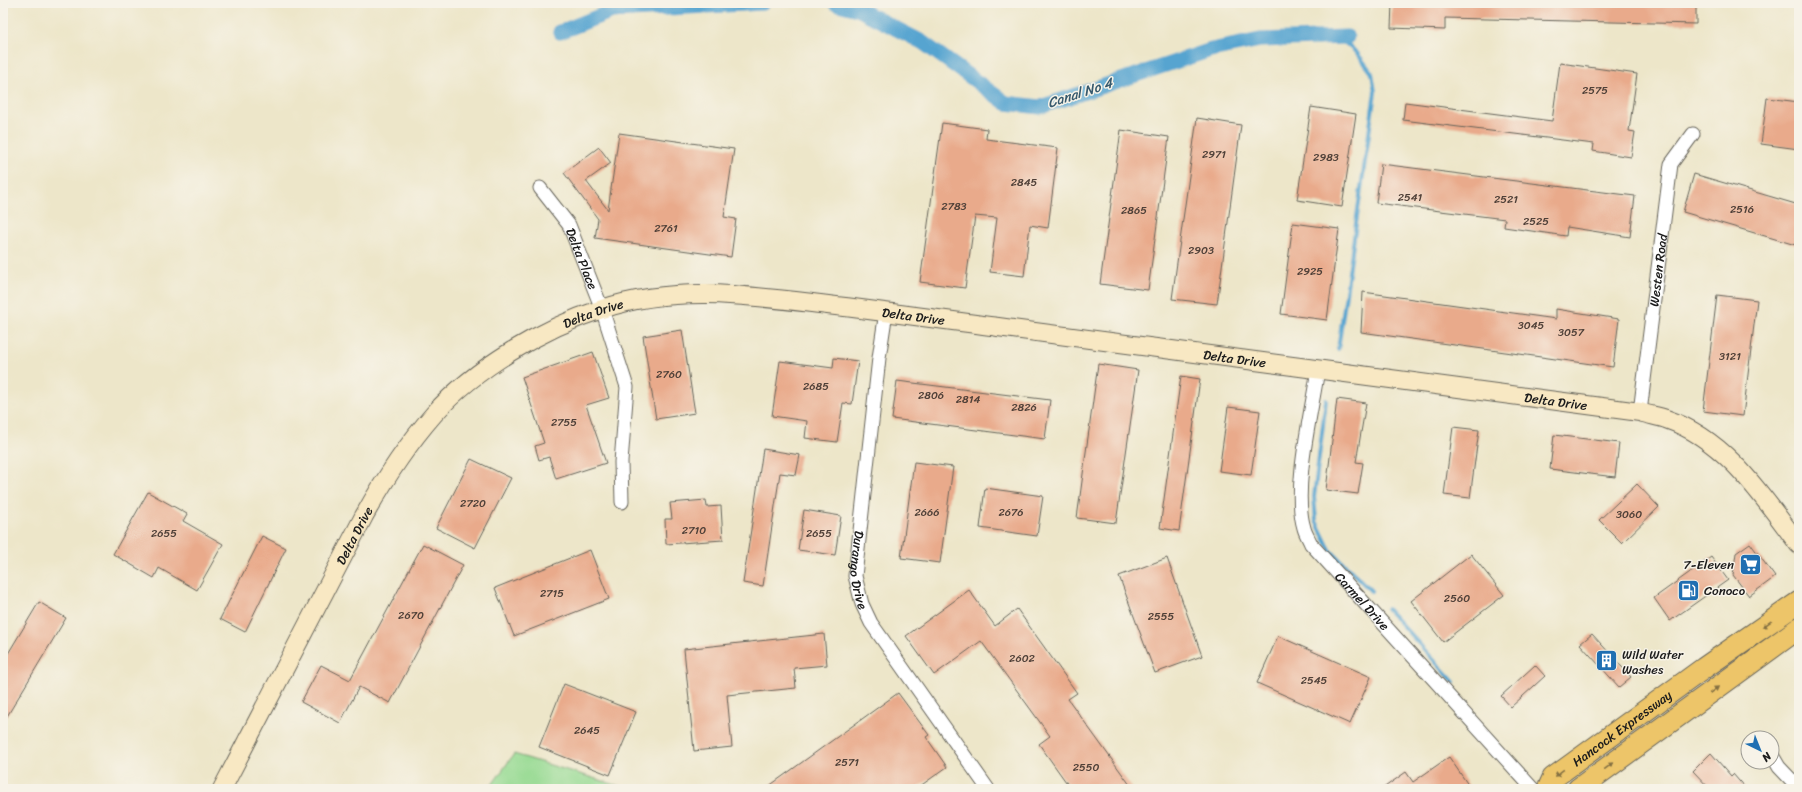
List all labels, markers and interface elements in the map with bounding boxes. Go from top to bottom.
water label: Canal No 4 [1044,70,1118,115]
house number: 2575 [1582,81,1608,100]
house number: 2971 [1202,145,1226,164]
house number: 2983 [1313,148,1339,167]
house number: 2845 [1011,173,1038,192]
house number: 2541 [1398,188,1423,207]
house number: 2521 [1494,190,1518,209]
house number: 2783 [941,197,967,216]
house number: 2516 [1730,200,1754,219]
house number: 2865 [1121,201,1147,220]
house number: 2525 [1523,212,1549,231]
house number: 2761 [654,219,678,238]
street label: Delta Place [560,224,605,293]
street label: Westen Road [1642,231,1674,308]
house number: 2903 [1188,241,1214,260]
house number: 2925 [1297,262,1323,281]
street label: Delta Drive [559,292,626,334]
street label: Delta Drive [881,300,947,331]
house number: 3045 [1518,316,1545,335]
house number: 3057 [1558,323,1585,342]
street label: Delta Drive [1202,343,1268,374]
house number: 3121 [1719,347,1741,366]
house number: 2760 [656,365,682,384]
house number: 2685 [803,377,829,396]
street label: Delta Drive [1523,385,1589,417]
house number: 2806 [918,386,944,405]
house number: 2814 [956,390,980,409]
house number: 2826 [1011,398,1037,417]
house number: 2755 [551,413,577,432]
house number: 2720 [460,494,486,513]
street label: Delta Drive [329,501,379,569]
house number: 2666 [914,503,940,522]
house number: 2676 [998,503,1024,522]
house number: 3060 [1616,505,1642,524]
house number: 2710 [682,521,706,540]
house number: 2655 [151,524,177,543]
house number: 2655 [806,524,832,543]
street label: Durango Drive [843,529,875,614]
supermarket icon: 7-Eleven [1737,551,1763,577]
place label: 7-Eleven [1683,553,1734,576]
street label: Carmel Drive [1329,566,1396,636]
fuel station icon: Conoco [1676,577,1702,603]
place label: Conoco [1704,579,1746,602]
house number: 2715 [540,584,564,603]
house number: 2560 [1444,589,1470,608]
house number: 2670 [398,606,424,625]
house number: 2555 [1148,607,1175,626]
one-way arrow [1761,620,1772,628]
place label: Wild Water Washes [1622,643,1684,681]
building icon: Wild Water Washes [1593,648,1619,674]
house number: 2602 [1009,649,1036,668]
house number: 2545 [1301,671,1328,690]
street label: Hancock Expressway [1567,684,1677,772]
one-way arrow [1709,686,1720,694]
house number: 2645 [574,721,600,740]
north arrow [1740,730,1780,770]
text: N [1757,747,1776,767]
house number: 2571 [835,753,859,772]
house number: 2550 [1073,758,1099,777]
one-way arrow [1604,762,1614,770]
one-way arrow [1554,769,1564,777]

